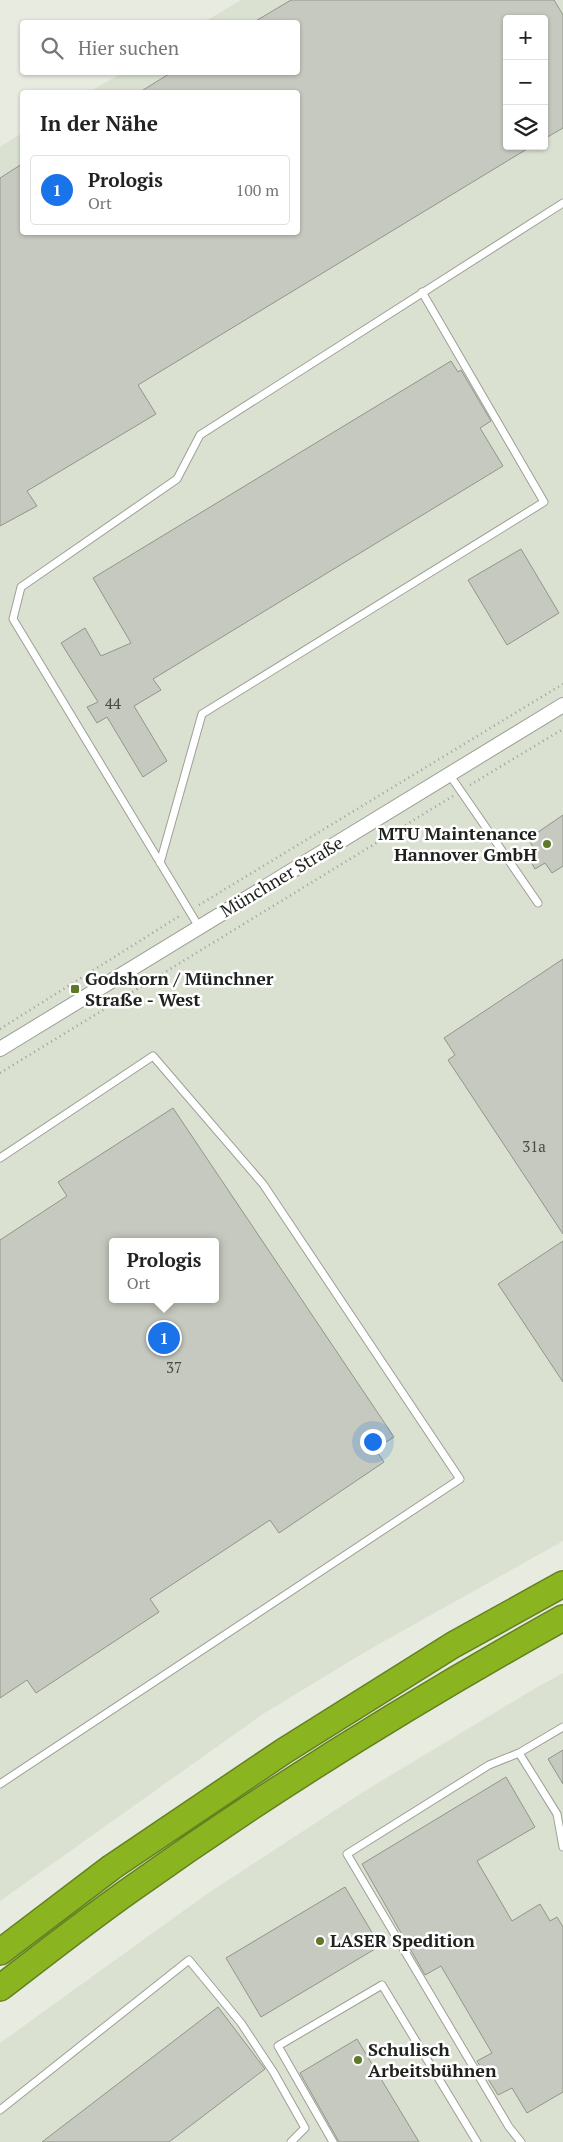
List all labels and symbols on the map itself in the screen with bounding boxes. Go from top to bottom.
house number: 44 [105,693,121,713]
place label: MTU Maintenance Hannover GmbH [378,821,537,866]
street label: Münchner Straße [216,830,347,922]
marker: MTU Maintenance Hannover GmbH [541,838,553,850]
place label: Godshorn / Münchner Straße - West [85,966,274,1011]
marker: Godshorn / Münchner Straße - West [69,983,81,995]
house number: 31a [522,1136,546,1156]
pin: 1 [148,1319,180,1357]
house number: 37 [166,1357,182,1377]
your location [360,1429,386,1455]
place label: LASER Spedition [330,1928,475,1952]
marker: LASER Spedition [314,1935,326,1947]
place label: Schulisch Arbeitsbühnen [368,2037,497,2082]
marker: Schulisch Arbeitsbühnen [352,2054,364,2066]

